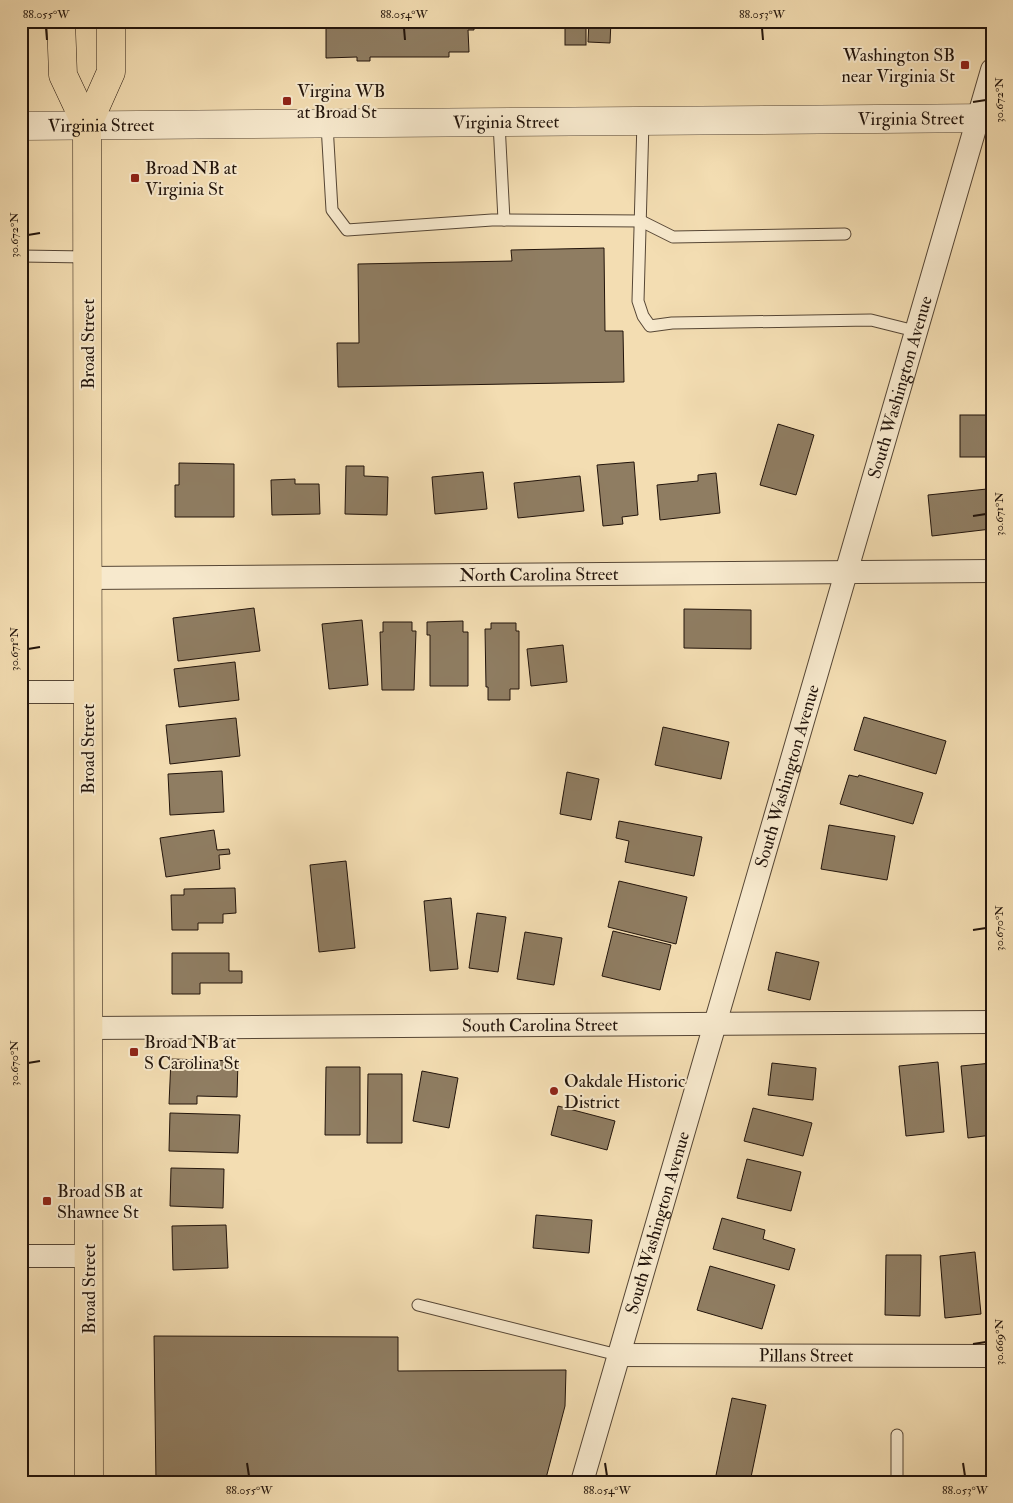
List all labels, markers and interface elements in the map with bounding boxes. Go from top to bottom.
text: 88.055°W [23,7,70,22]
text: 88.054°W [380,7,429,22]
text: 88.053°W [739,7,786,22]
place label: Washington SB near Virginia St [841,44,955,88]
marker: Washington SB near Virginia St [959,59,971,71]
text: 30.672°N [992,77,1007,123]
place label: Virgina WB at Broad St [297,80,385,124]
marker: Virgina WB at Broad St [281,95,293,107]
street label: Virginia Street [858,107,964,131]
street label: Virginia Street [453,111,559,134]
street label: Virginia Street [48,114,154,138]
place label: Broad NB at Virginia St [145,157,237,201]
marker: Broad NB at Virginia St [129,172,141,184]
text: 30.672°N [7,212,22,258]
street label: South Washington Avenue [863,293,938,482]
street label: Broad Street [77,299,100,389]
text: 30.671°N [992,492,1007,536]
street label: North Carolina Street [459,563,619,587]
text: 30.671°N [7,627,22,671]
street label: South Washington Avenue [750,682,825,870]
street label: Broad Street [77,704,100,794]
text: 30.670°N [992,905,1007,951]
street label: South Carolina Street [462,1013,618,1038]
place label: Broad NB at S Carolina St [144,1031,239,1075]
text: 30.670°N [7,1040,22,1086]
marker: Broad NB at S Carolina St [128,1046,140,1058]
place label: Oakdale Historic District [564,1070,685,1114]
marker: Oakdale Historic District [548,1085,560,1097]
street label: South Washington Avenue [620,1128,695,1317]
place label: Broad SB at Shawnee St [57,1180,143,1224]
marker: Broad SB at Shawnee St [41,1195,53,1207]
street label: Broad Street [78,1244,101,1334]
text: 30.669°N [992,1319,1007,1365]
street label: Pillans Street [759,1344,853,1368]
text: 88.055°W [226,1483,273,1498]
text: 88.054°W [583,1483,632,1498]
text: 88.053°W [942,1483,989,1498]

